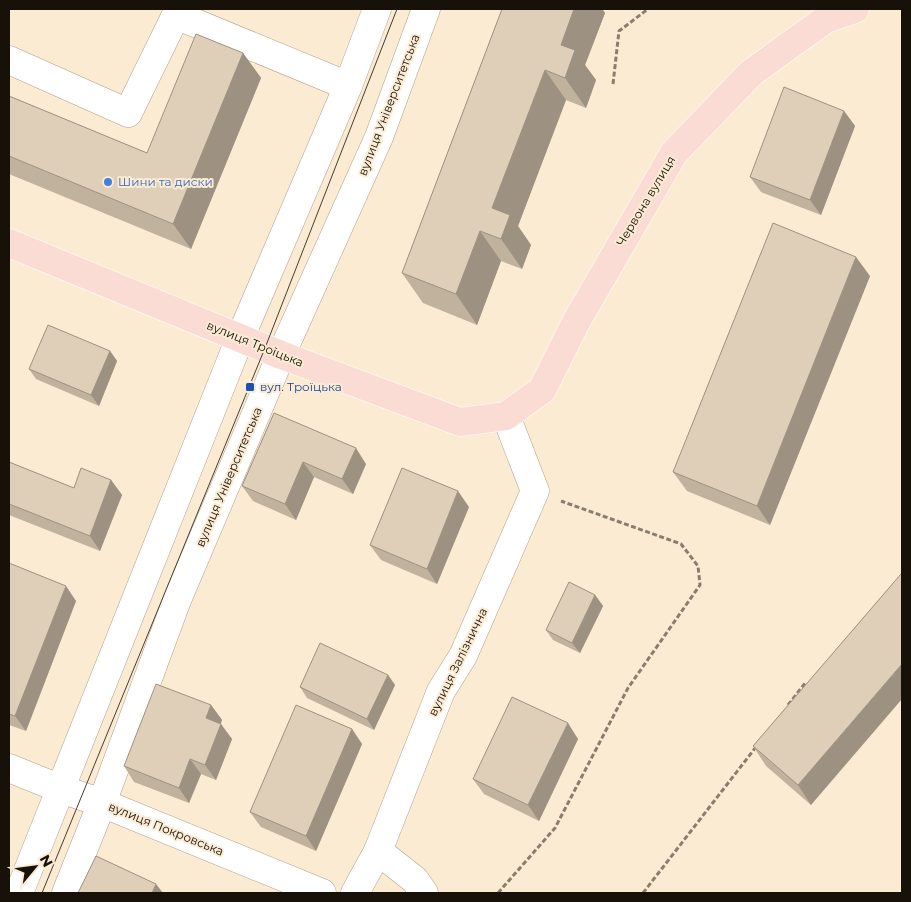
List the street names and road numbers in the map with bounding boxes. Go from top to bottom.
street label: вулиця Університетська [355,32,423,178]
street label: Червона вулиця [613,153,678,249]
street label: вулиця Троїцька [205,317,306,370]
street label: вулиця Університетська [192,405,265,549]
street label: вулиця Залізнична [425,605,490,718]
street label: вулиця Покровська [106,799,226,859]

